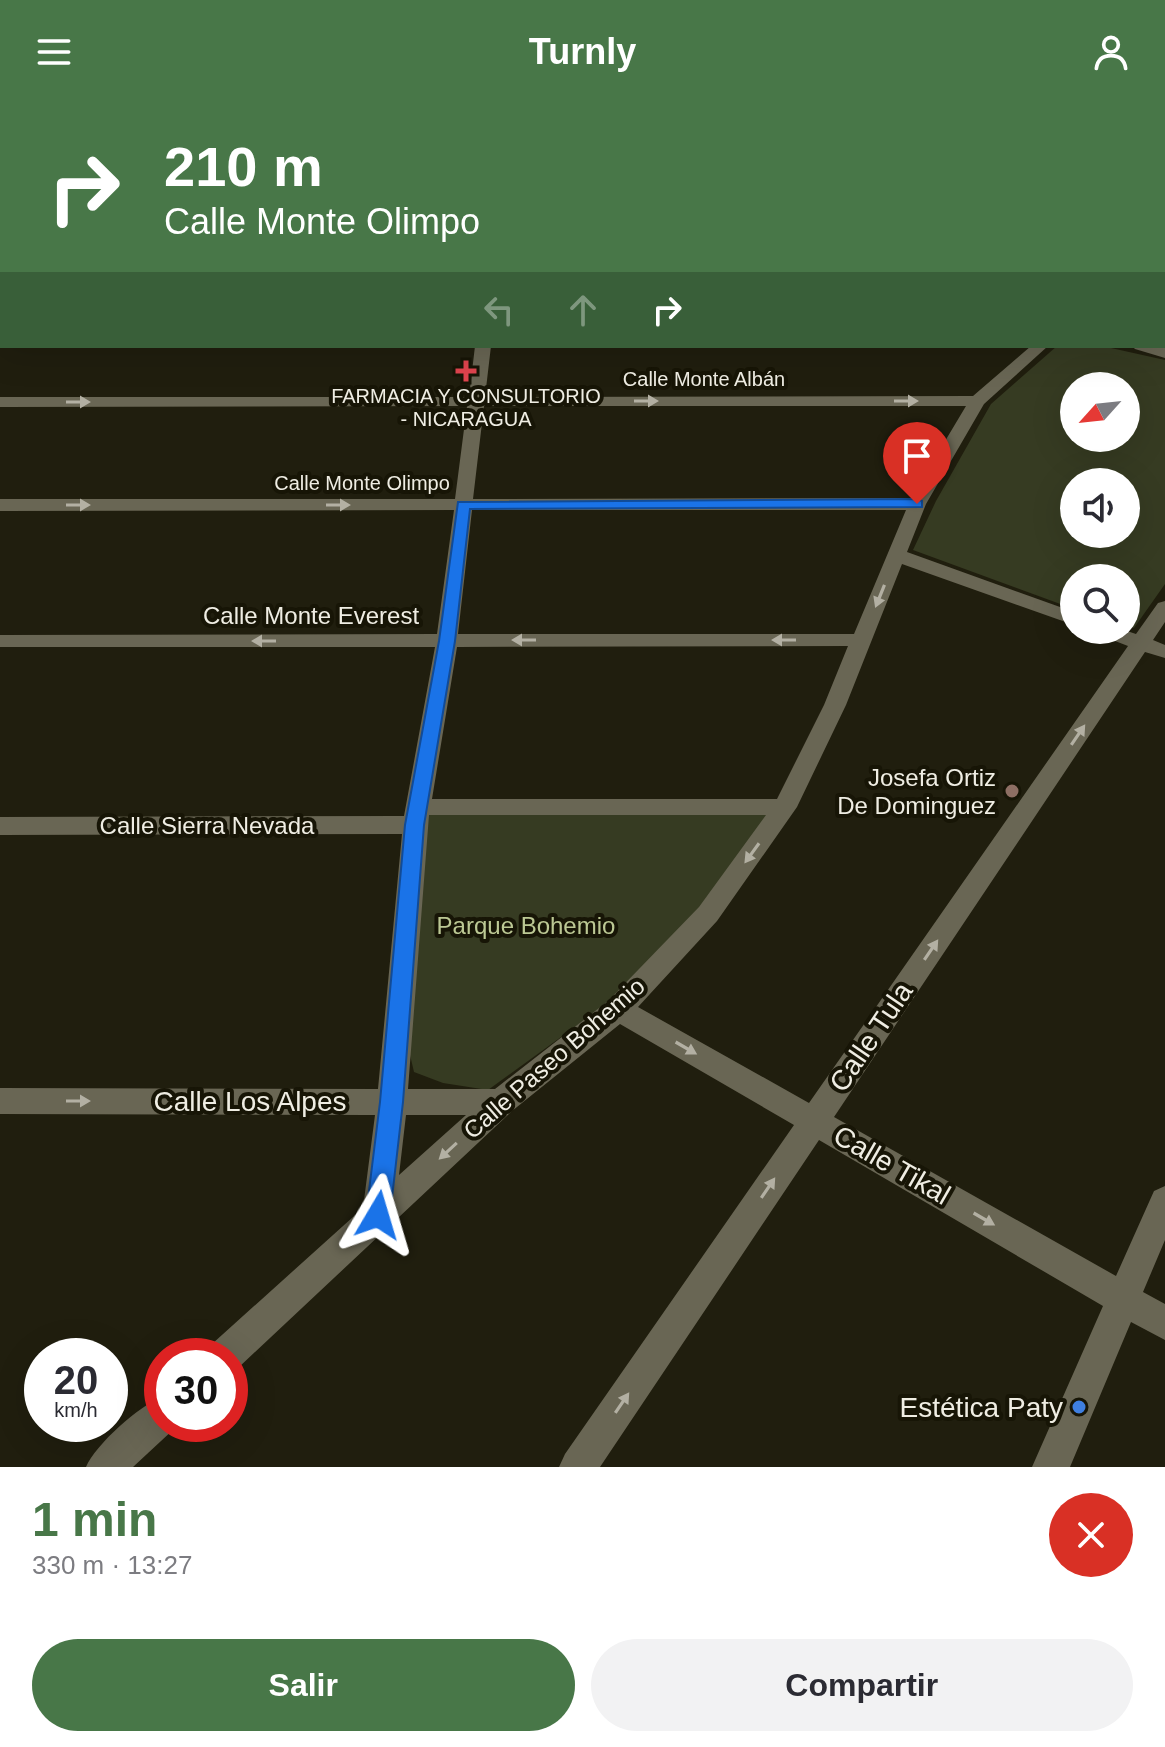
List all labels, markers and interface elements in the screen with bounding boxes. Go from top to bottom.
icon: menu [32,30,76,74]
icon: person [1089,30,1133,74]
text: Turnly [529,31,636,72]
text: 210 m [164,135,323,198]
icon: right [32,136,136,240]
text: Calle Monte Olimpo [164,201,480,242]
icon: left [477,288,521,332]
icon: ahead [561,288,605,332]
icon: right [645,288,689,332]
marker: FARMACIA Y CONSULTORIO - NICARAGUA [457,362,475,380]
street label: Calle Monte Albán [623,368,785,390]
north arrow [1060,372,1140,452]
map controls [1060,372,1140,644]
place label: FARMACIA Y CONSULTORIO - NICARAGUA [331,385,601,430]
one-way arrow [634,395,659,407]
one-way arrow [894,395,919,407]
one-way arrow [66,396,91,408]
pin [883,422,951,504]
icon: arrive [895,434,939,478]
button: sound [1060,468,1140,548]
street label: Calle Monte Olimpo [274,472,450,494]
one-way arrow [66,499,91,511]
one-way arrow [326,499,351,511]
button: search [1060,564,1140,644]
one-way arrow [873,584,886,608]
street label: Calle Monte Everest [203,602,419,629]
one-way arrow [511,634,536,646]
one-way arrow [771,634,796,646]
one-way arrow [251,635,276,647]
one-way arrow [1070,725,1085,746]
place label: Josefa Ortiz De Dominguez [837,764,996,819]
marker: Josefa Ortiz De Dominguez [1003,782,1021,800]
street label: Calle Sierra Nevada [100,812,315,839]
one-way arrow [744,842,760,863]
park label: Parque Bohemio [437,912,615,939]
one-way arrow [923,939,938,960]
street label: Calle Paseo Bohemio [458,972,650,1144]
street label: Calle Tula [823,976,919,1097]
one-way arrow [675,1041,697,1055]
street label: Calle Los Alpes [153,1086,347,1117]
one-way arrow [66,1095,91,1107]
street label: Calle Tikal [828,1119,956,1211]
one-way arrow [438,1142,457,1160]
position arrow [336,1173,420,1257]
one-way arrow [760,1177,775,1198]
one-way arrow [973,1212,996,1226]
speed limit sign: 30 [144,1338,248,1442]
text: 20 [54,1358,98,1402]
one-way arrow [614,1392,629,1413]
place label: Estética Paty [900,1392,1063,1423]
marker: Estética Paty [1070,1398,1088,1416]
text: km/h [54,1399,98,1421]
text: 1 min [32,1493,157,1546]
button: close [1049,1493,1133,1577]
text: 330 m · 13:27 [32,1550,192,1580]
button: Salir [32,1639,575,1731]
button: Compartir [591,1639,1133,1731]

